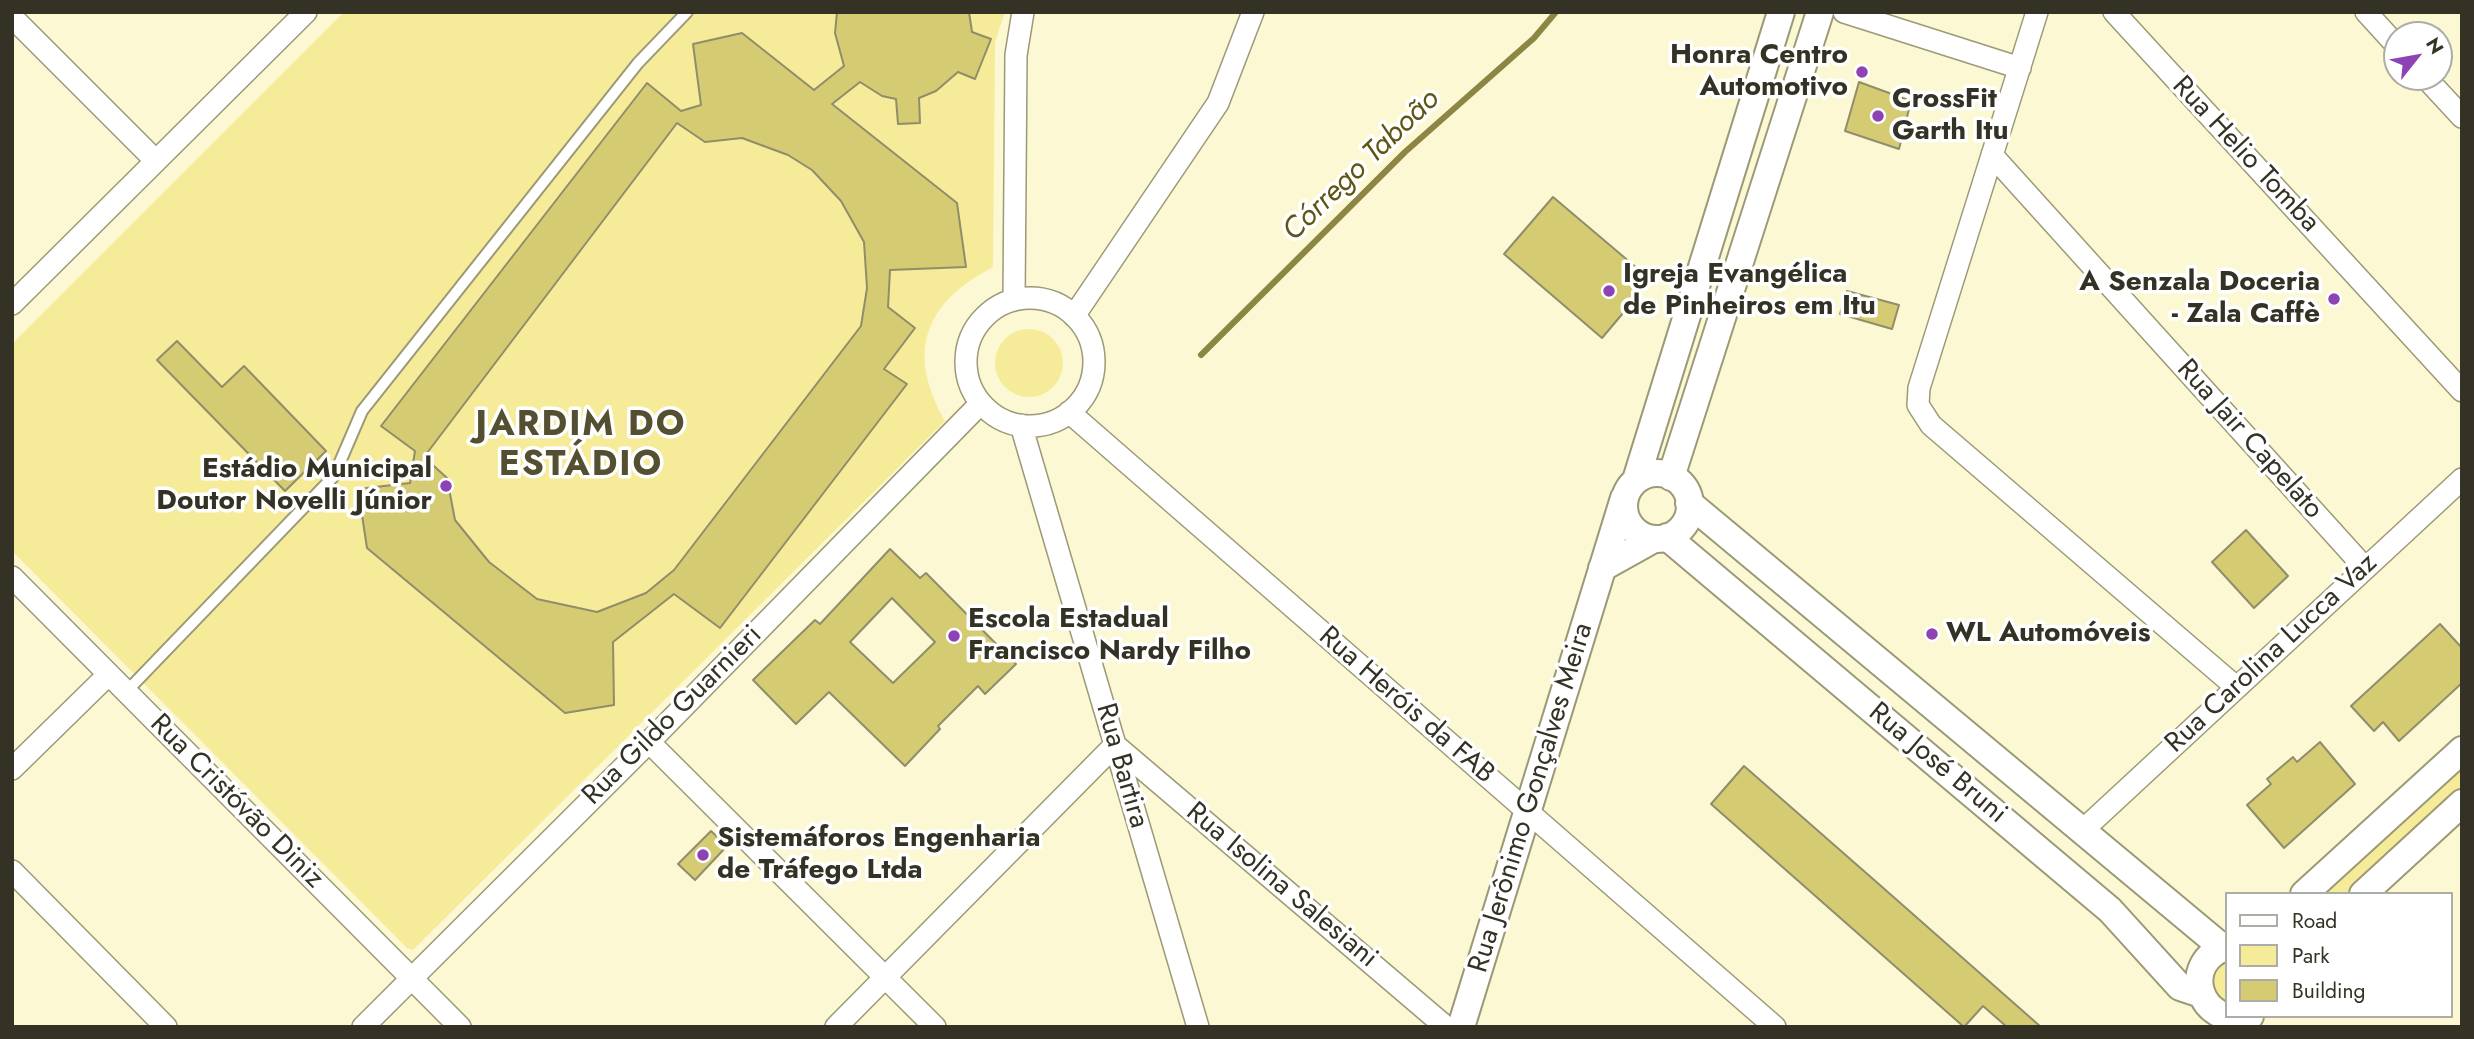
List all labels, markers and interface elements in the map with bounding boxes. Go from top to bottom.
north arrow [2383,21,2453,91]
text: N [2419,33,2450,59]
place label: Honra Centro Automotivo [1670,39,1848,105]
marker: Honra Centro Automotivo [1854,64,1870,80]
street label: Rua Helio Tomba [2164,70,2326,240]
water label: Córrego Taboão [1276,82,1448,250]
place label: CrossFit Garth Itu [1892,83,2009,149]
marker: CrossFit Garth Itu [1870,108,1886,124]
place label: Igreja Evangélica de Pinheiros em Itu [1623,258,1876,324]
place label: A Senzala Doceria - Zala Caffè [2079,266,2320,332]
marker: Igreja Evangélica de Pinheiros em Itu [1601,283,1617,299]
marker: A Senzala Doceria - Zala Caffè [2326,291,2342,307]
street label: Rua Jair Capelato [2169,353,2329,527]
district label: JARDIM DO ESTÁDIO [477,406,685,488]
place label: Estádio Municipal Doutor Novelli Júnior [156,453,432,519]
marker: Estádio Municipal Doutor Novelli Júnior [438,478,454,494]
street label: Rua Carolina Lucca Vaz [2159,547,2385,761]
place label: Escola Estadual Francisco Nardy Filho [968,603,1251,669]
place label: WL Automóveis [1946,617,2150,651]
street label: Rua Gildo Guarnieri [576,619,770,813]
street label: Rua Jerônimo Gonçalves Meira [1463,619,1601,977]
street label: Rua Heróis da FAB [1311,620,1501,792]
marker: WL Automóveis [1924,626,1940,642]
marker: Escola Estadual Francisco Nardy Filho [946,628,962,644]
street label: Rua José Bruni [1861,696,2013,832]
street label: Rua Bartira [1087,700,1155,832]
street label: Rua Cristóvão Diniz [142,708,330,896]
street label: Rua Isolina Salesiani [1178,796,1384,976]
place label: Sistemáforos Engenharia de Tráfego Ltda [717,822,1041,888]
marker: Sistemáforos Engenharia de Tráfego Ltda [695,847,711,863]
legend [2226,892,2453,1018]
text: Road [2292,906,2337,936]
text: Park [2292,941,2329,971]
text: Building [2292,976,2365,1006]

